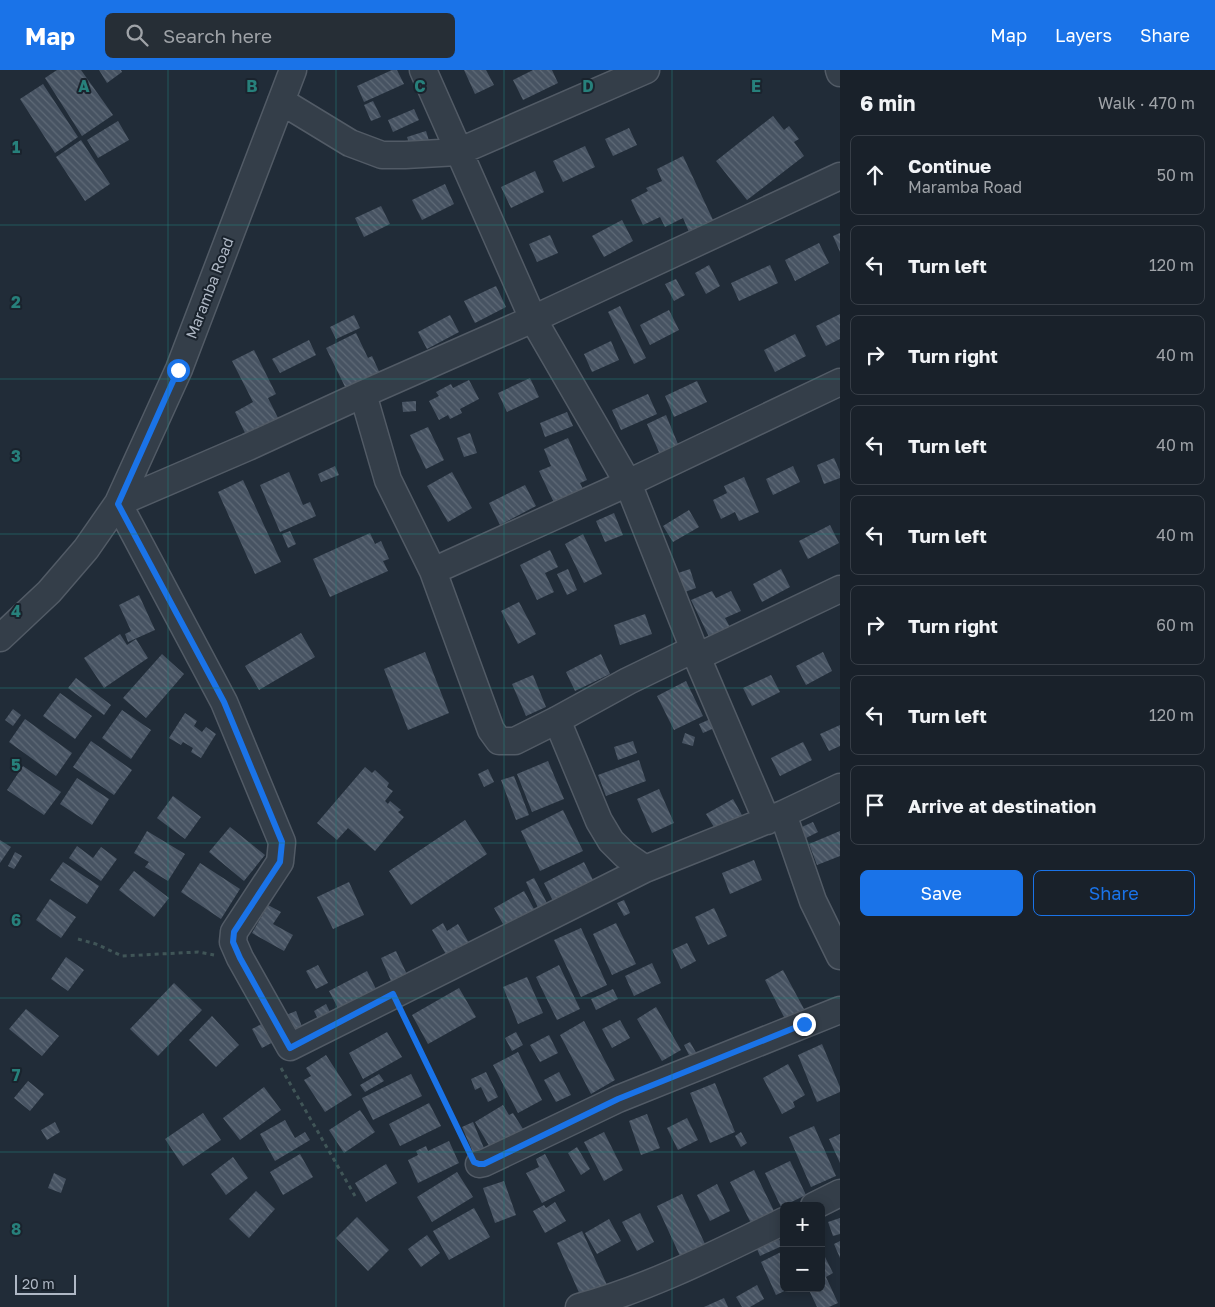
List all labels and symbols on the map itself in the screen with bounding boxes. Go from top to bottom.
text: A [78,76,90,96]
text: B [246,76,258,96]
text: C [414,76,426,96]
text: D [582,76,594,96]
text: E [751,76,761,96]
text: 1 [12,137,20,157]
street label: Maramba Road [181,235,237,341]
text: 2 [11,292,21,312]
route start [167,359,190,382]
text: 3 [11,446,21,466]
text: 4 [11,601,21,621]
text: 5 [11,755,21,775]
text: 6 [11,910,21,930]
route end [793,1013,816,1036]
text: 7 [12,1065,21,1085]
text: 8 [11,1219,21,1239]
scale bar [15,1272,76,1295]

